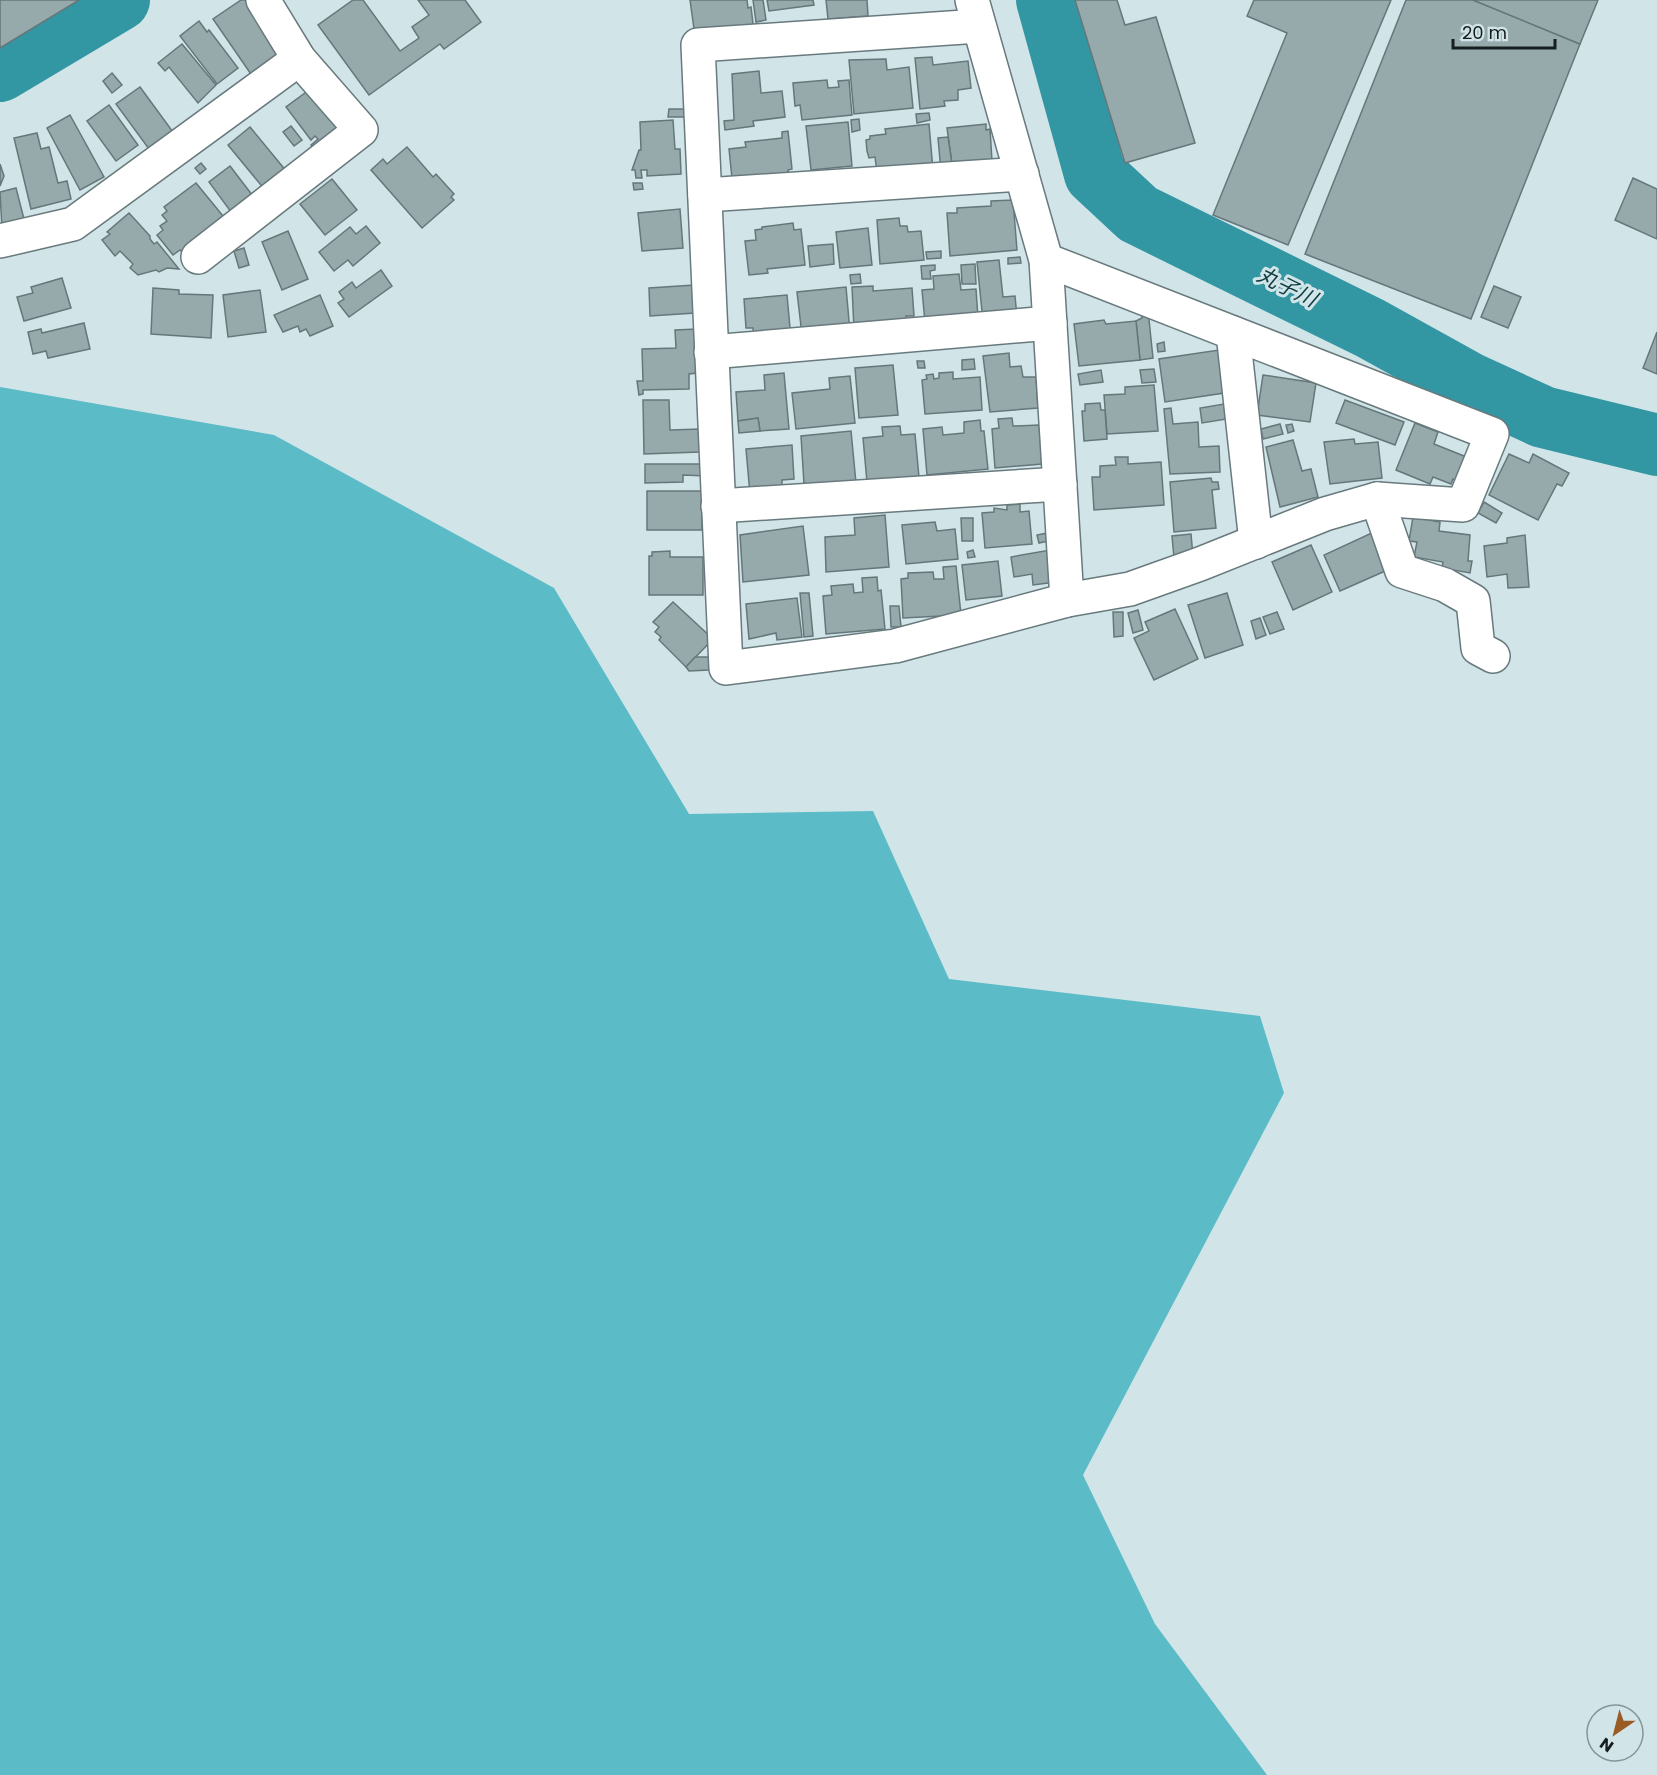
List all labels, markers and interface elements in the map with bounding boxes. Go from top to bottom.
scale bar [1453,12,1555,50]
text: 20 m [1462,20,1507,45]
water label: 丸子川 [1253,260,1324,314]
north arrow [1585,1703,1645,1763]
text: N [1595,1732,1618,1758]

